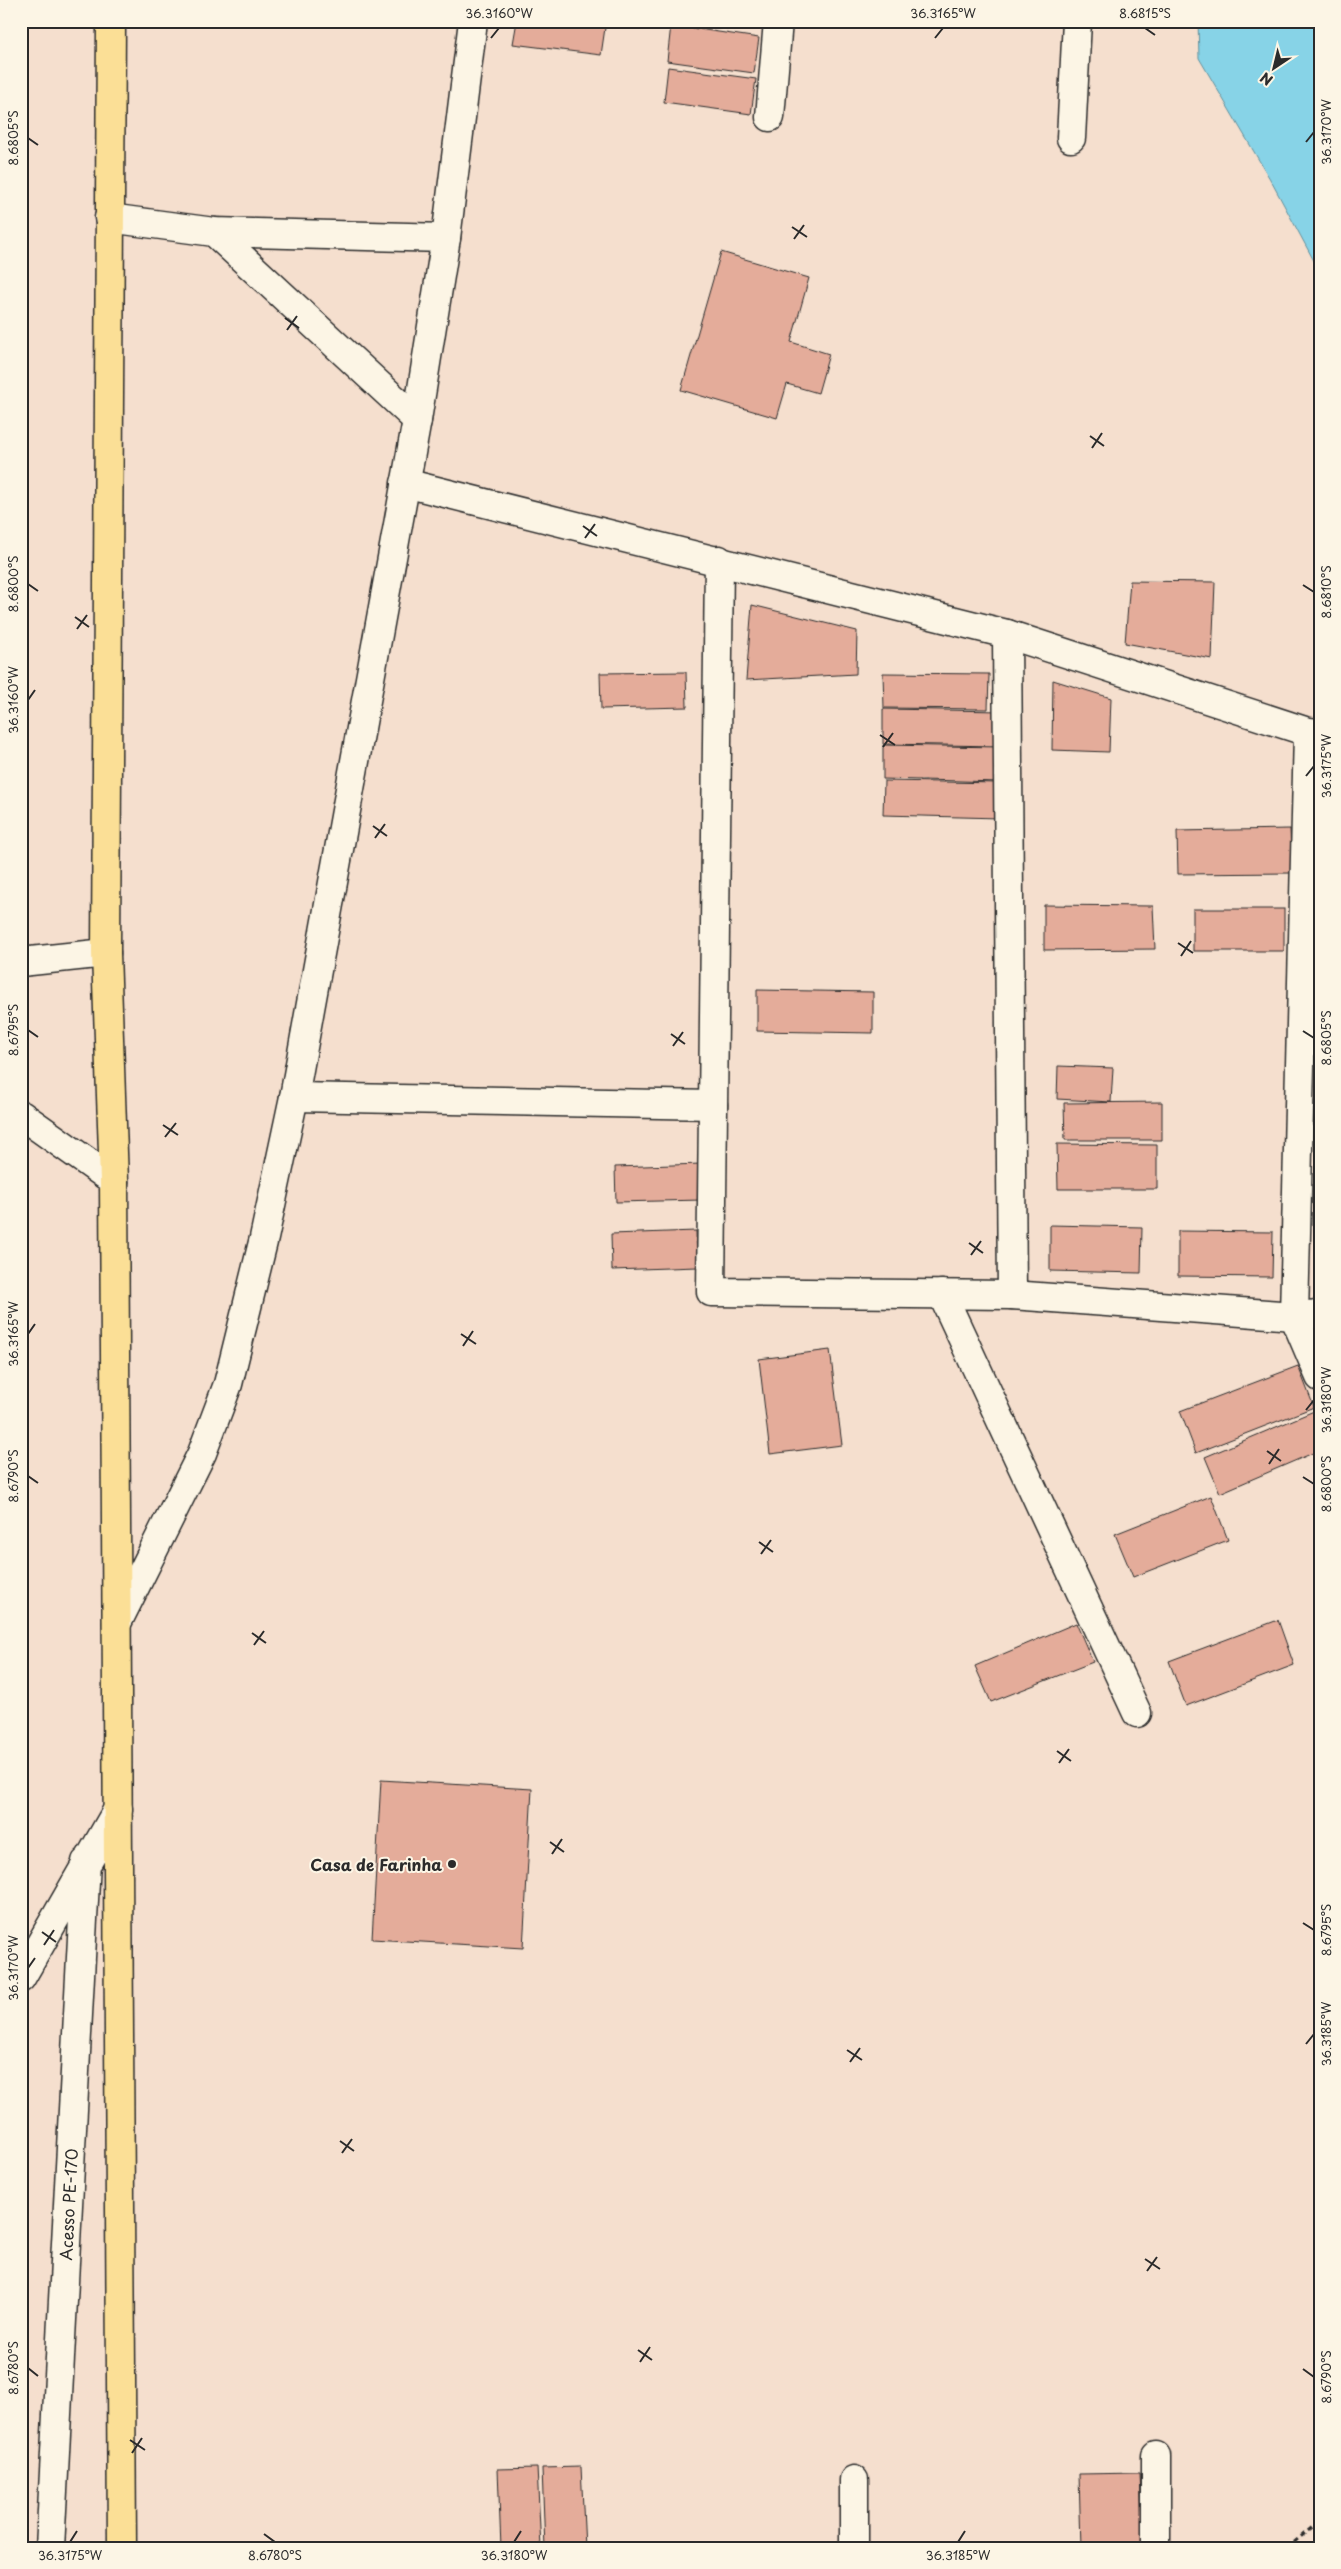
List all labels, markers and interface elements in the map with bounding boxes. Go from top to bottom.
text: 36.3160°W [465,4,533,22]
text: 36.3165°W [910,4,976,22]
text: 8.6815°S [1119,4,1171,22]
north arrow [1248,42,1298,92]
text: N [1256,67,1277,91]
text: 36.3170°W [1317,99,1335,165]
text: 8.6805°S [4,110,22,166]
text: 8.6800°S [4,556,22,612]
text: 8.6810°S [1317,565,1335,619]
text: 36.3160°W [4,666,22,734]
text: 36.3175°W [1317,733,1335,798]
text: 8.6795°S [4,1004,22,1056]
text: 8.6805°S [1317,1010,1335,1066]
text: 36.3165°W [4,1301,22,1367]
text: 36.3180°W [1317,1366,1335,1433]
text: 8.6790°S [4,1449,22,1503]
text: 8.6800°S [1317,1456,1335,1512]
place label: Casa de Farinha [310,1852,442,1876]
marker: Casa de Farinha [446,1858,458,1870]
text: 8.6795°S [1317,1904,1335,1956]
text: 36.3170°W [4,1935,22,2001]
text: 36.3185°W [1317,2001,1335,2066]
street label: Acesso PE-170 [53,2148,83,2261]
text: 8.6780°S [4,2341,22,2395]
text: 8.6790°S [1317,2350,1335,2404]
text: 36.3175°W [38,2546,103,2564]
text: 8.6780°S [248,2546,302,2564]
text: 36.3180°W [481,2546,548,2564]
text: 36.3185°W [926,2546,991,2564]

